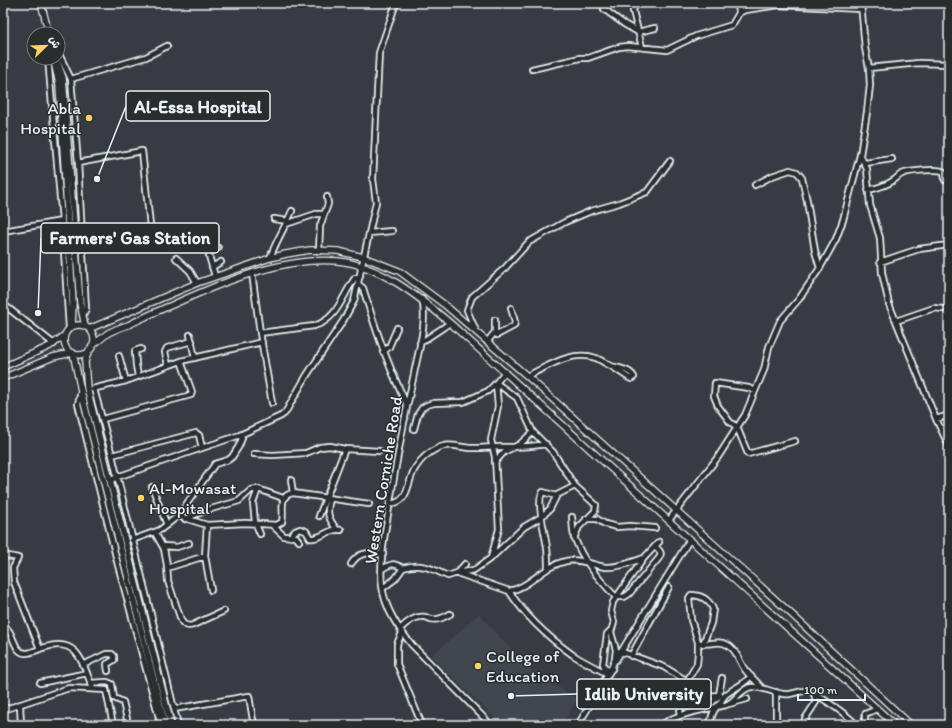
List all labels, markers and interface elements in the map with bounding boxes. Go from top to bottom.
north arrow [26,26,66,66]
text: ش [46,34,63,50]
callout: Al-Essa Hospital [126,91,270,121]
text: Al-Essa Hospital [133,96,263,118]
place label: Abla Hospital [20,98,81,138]
marker: Abla Hospital [84,113,94,123]
callout: Farmers' Gas Station [41,223,219,253]
text: Farmers' Gas Station [50,227,211,249]
street label: Western Corniche Road [360,394,406,565]
place label: Al-Mowasat Hospital [149,478,236,518]
marker: Al-Mowasat Hospital [136,493,146,503]
place label: College of Education [486,646,560,686]
marker: College of Education [473,661,483,671]
scale bar [798,676,865,702]
callout: Idlib University [577,679,711,709]
text: Idlib University [585,683,704,705]
text: 100 m [804,683,837,697]

